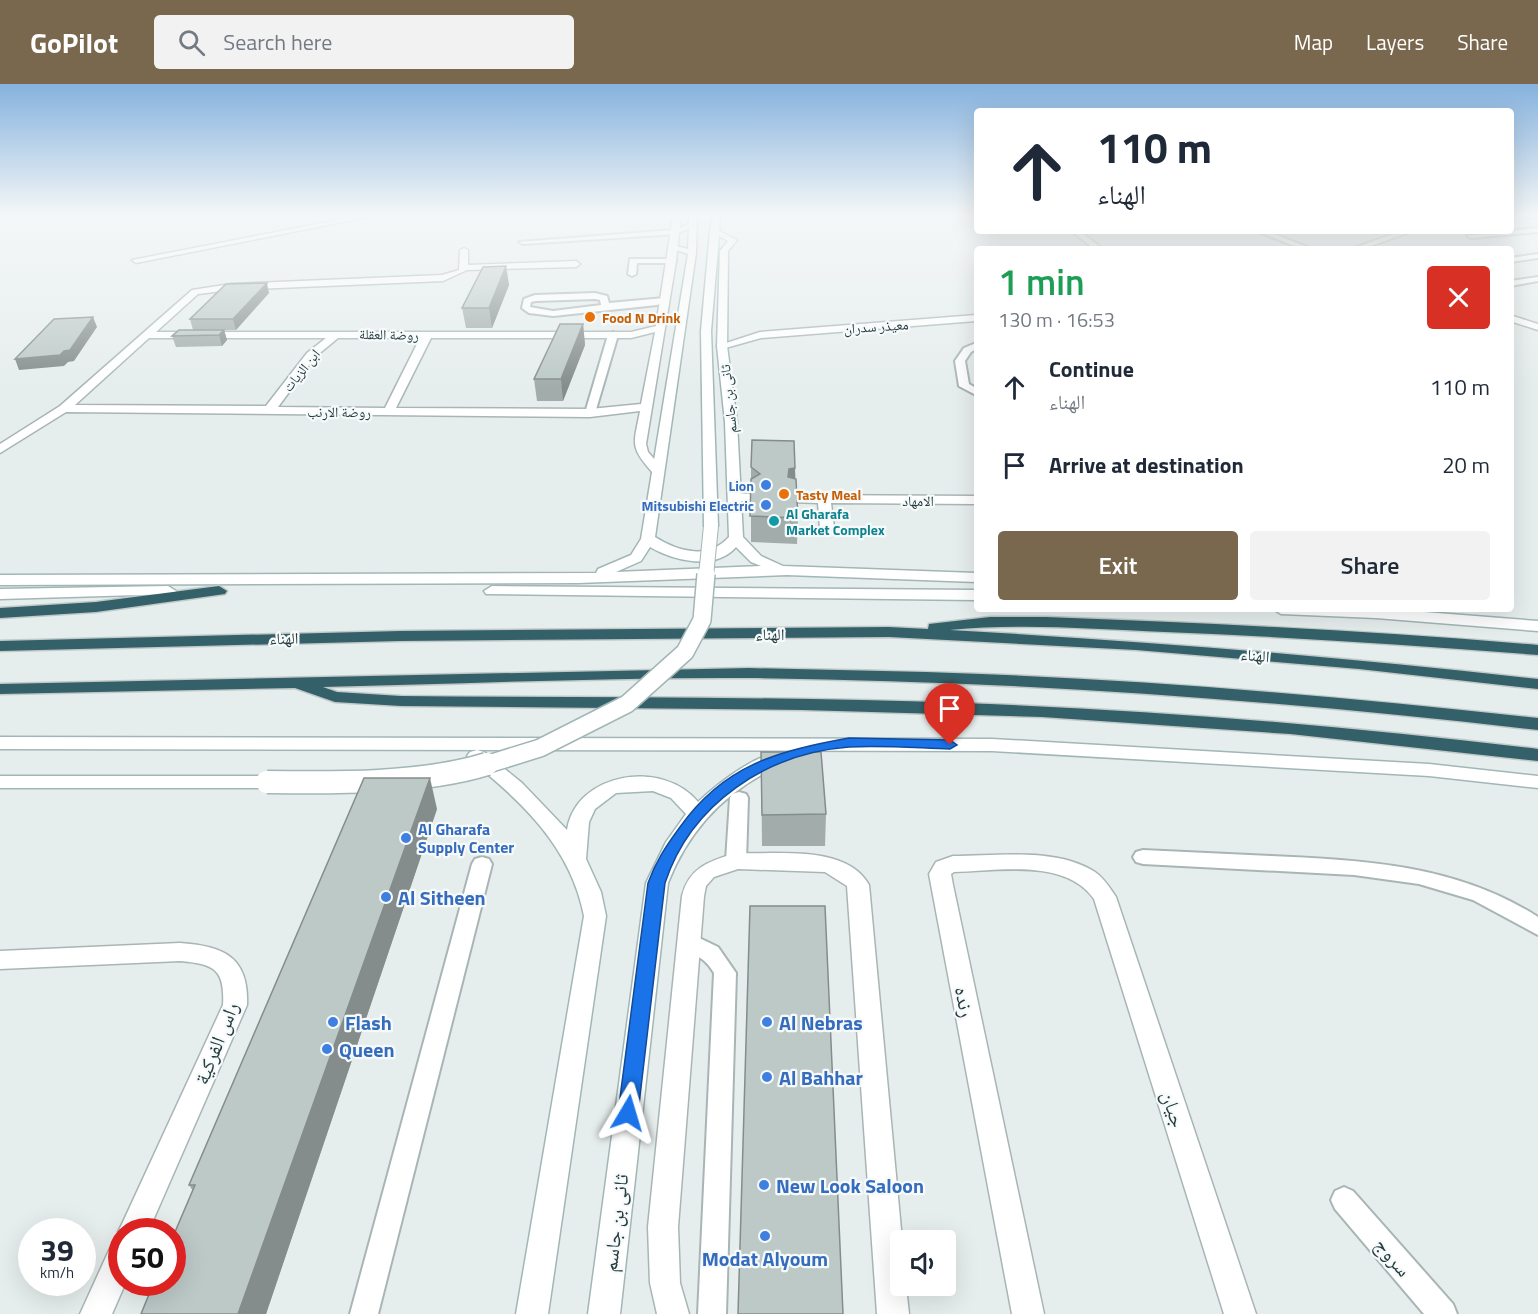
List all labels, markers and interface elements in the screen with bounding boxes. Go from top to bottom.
search box [154,15,574,69]
text: GoPilot [30,21,118,64]
text: Search here [223,25,332,59]
icon: search [175,26,208,59]
text: Map [1294,26,1333,58]
text: Layers [1366,26,1424,58]
text: Share [1457,26,1508,58]
text: 110 m [1097,115,1212,179]
icon: ahead [998,132,1076,210]
text: الهناء [1097,173,1146,214]
text: 1 min [998,254,1085,309]
button: close [1427,266,1490,329]
text: 130 m · 16:53 [998,304,1115,335]
place label: Food N Drink [602,307,681,328]
marker: Food N Drink [583,310,597,324]
street label: معيذر سدران [843,313,909,339]
street label: روضة العقلة [359,323,419,345]
street label: ابن الزيات [277,344,325,396]
text: Continue [1049,352,1134,386]
street label: ثانى بن جاسم [714,363,742,434]
text: 110 m [1430,370,1490,404]
icon: ahead [998,371,1031,404]
text: الهناء [1049,386,1085,417]
street label: روضة الارنب [307,401,371,422]
text: Arrive at destination [1049,448,1244,482]
text: 20 m [1442,448,1490,482]
icon: arrive [998,449,1031,482]
place label: Lion [729,475,754,496]
marker: Lion [759,478,773,492]
place label: Tasty Meal [796,484,861,505]
marker: Tasty Meal [777,487,791,501]
street label: الامهاد [902,490,934,511]
place label: Mitsubishi Electric [642,495,754,516]
marker: Mitsubishi Electric [759,498,773,512]
place label: Al Gharafa Market Complex [786,503,885,540]
marker: Al Gharafa Market Complex [767,514,781,528]
button: Exit [998,531,1238,600]
button: Share [1250,531,1490,600]
street label: الهناء [755,622,785,646]
street label: الهناء [269,626,299,650]
street label: الهناء [1240,642,1270,668]
pin [924,683,975,745]
icon: arrive [933,692,966,725]
place label: Al Gharafa Supply Center [418,817,514,859]
marker: Al Gharafa Supply Center [399,831,413,845]
place label: Al Sitheen [398,882,486,913]
marker: Al Sitheen [379,890,393,904]
street label: رنده [947,984,983,1020]
street label: راس الفركية [185,997,247,1089]
place label: Flash [345,1007,392,1038]
place label: Al Nebras [779,1007,863,1038]
marker: Flash [326,1015,340,1029]
marker: Al Nebras [760,1015,774,1029]
place label: Queen [339,1034,395,1065]
marker: Queen [320,1042,334,1056]
place label: Al Bahhar [779,1062,864,1093]
marker: Al Bahhar [760,1070,774,1084]
position arrow [596,1081,660,1145]
street label: جيان [1154,1087,1194,1132]
place label: New Look Saloon [776,1170,924,1201]
street label: ثانى بن جاسم [594,1172,636,1274]
marker: New Look Saloon [757,1178,771,1192]
speed limit sign: 50 [108,1218,186,1296]
text: 39 [40,1227,74,1273]
marker: Modat Alyoum [758,1229,772,1243]
map controls [890,1230,956,1296]
button: sound [890,1230,956,1296]
street label: سروج [1367,1230,1419,1284]
place label: Modat Alyoum [702,1243,828,1274]
text: km/h [40,1261,74,1284]

